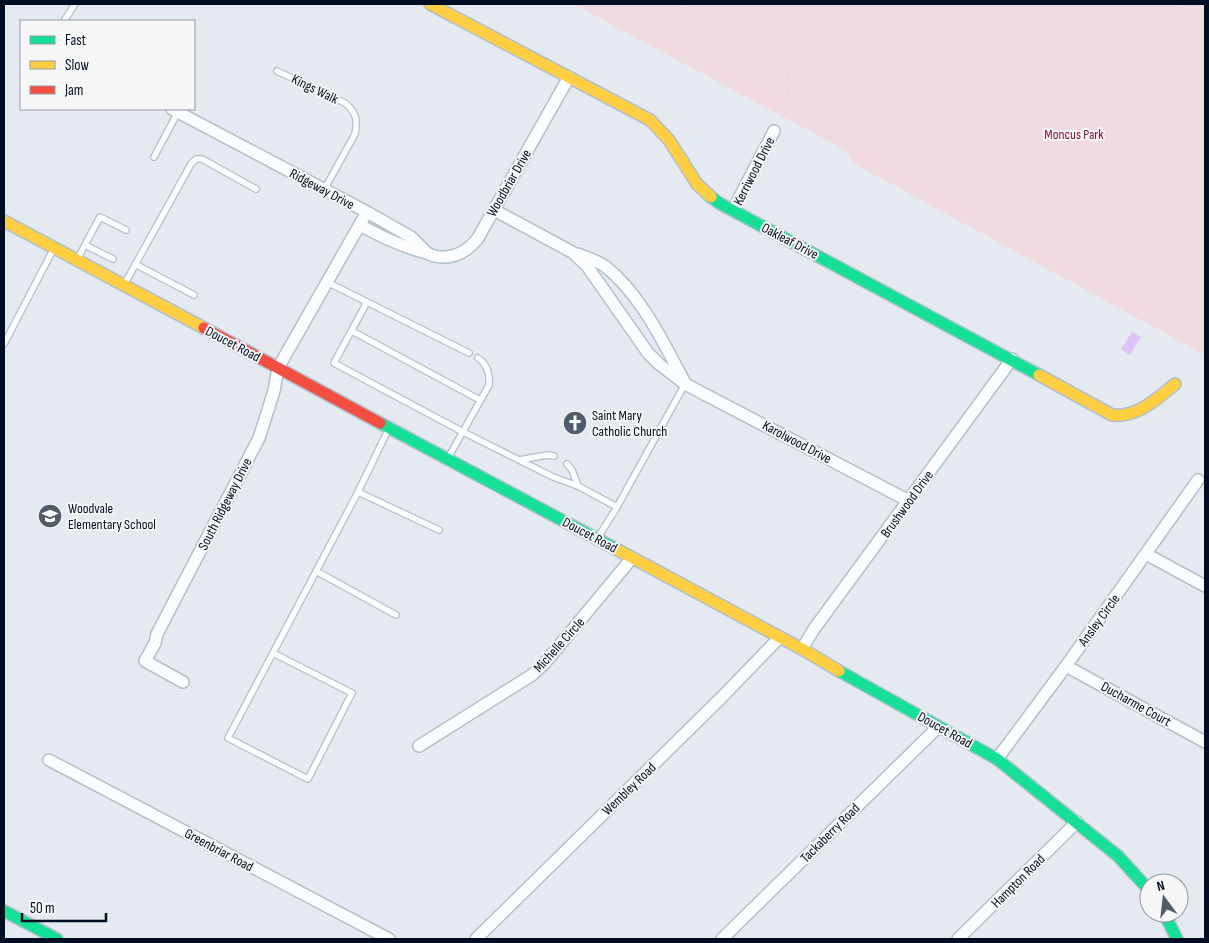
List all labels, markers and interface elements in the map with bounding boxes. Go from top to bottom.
legend [20,20,195,110]
text: Fast [65,31,87,50]
text: Slow [65,56,89,75]
street label: Kings Walk [289,70,342,108]
text: Jam [64,81,83,100]
park label: Moncus Park [1044,126,1104,143]
street label: Kerriwood Drive [730,134,778,208]
street label: Woodbriar Drive [483,146,535,220]
street label: Ridgeway Drive [287,165,357,213]
street label: Oakleaf Drive [759,219,821,263]
street label: Doucet Road [203,323,263,366]
place label: Saint Mary Catholic Church [592,407,667,440]
church icon: Saint Mary Catholic Church [562,410,588,436]
street label: Karolwood Drive [760,417,834,467]
street label: South Ridgeway Drive [194,455,256,553]
street label: Brushwood Drive [877,467,937,541]
place label: Woodvale Elementary School [68,500,156,533]
school or university icon: Woodvale Elementary School [37,503,63,529]
street label: Doucet Road [560,514,620,557]
street label: Ansley Circle [1074,591,1124,650]
street label: Michelle Circle [530,614,588,676]
street label: Ducharme Court [1098,678,1174,730]
street label: Doucet Road [915,708,975,752]
street label: Wembley Road [598,759,660,819]
street label: Tackaberry Road [797,800,863,866]
street label: Greenbriar Road [182,825,256,875]
street label: Hampton Road [988,851,1048,911]
north arrow [1139,873,1189,923]
text: N [1155,877,1167,895]
scale bar [22,890,106,922]
text: 50 m [30,899,55,918]

